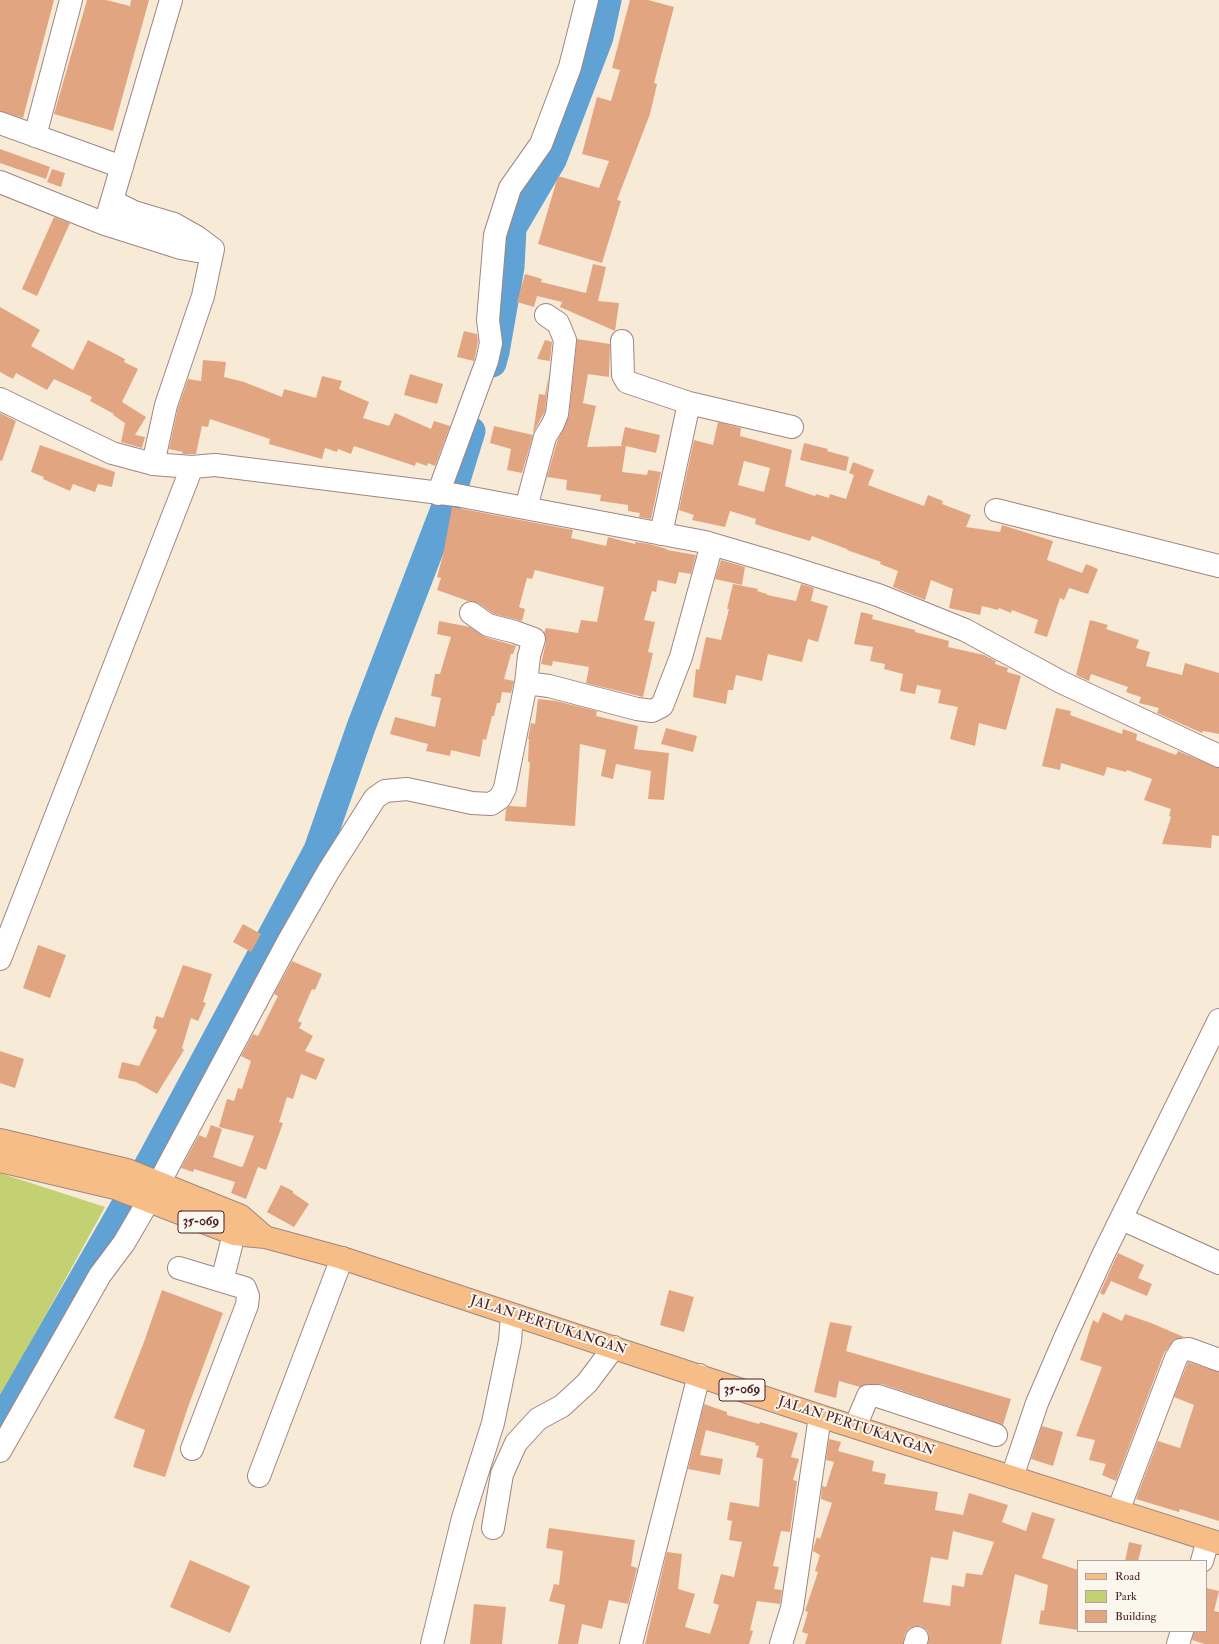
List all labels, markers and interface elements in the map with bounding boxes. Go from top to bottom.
road number: 35-069 [178,1211,224,1233]
street label: JALAN PERTUKANGAN [468,1293,628,1359]
road number: 35-069 [719,1379,765,1401]
street label: JALAN PERTUKANGAN [776,1394,936,1460]
legend [1077,1560,1207,1632]
text: Road [1115,1569,1140,1584]
text: Park [1115,1589,1137,1604]
text: Building [1115,1609,1156,1624]

